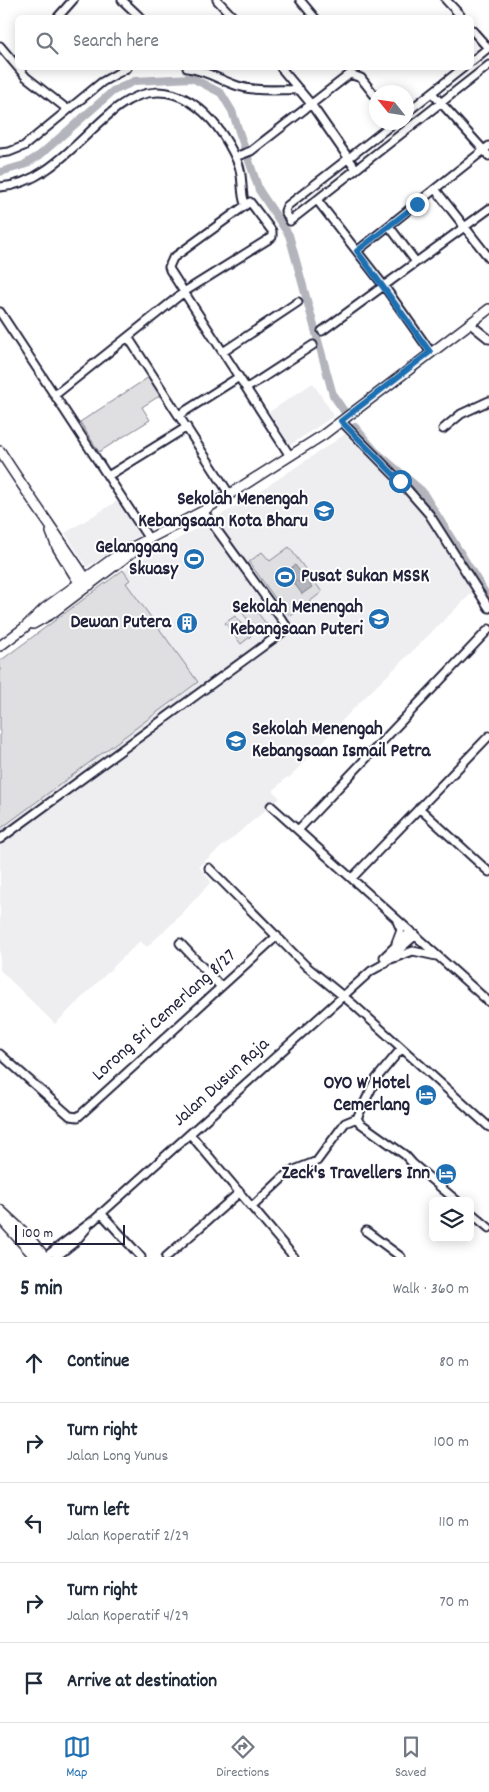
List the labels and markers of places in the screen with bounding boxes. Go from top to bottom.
place label: Sekolah Menengah Kebangsaan Kota Bharu [138,487,308,536]
school or university icon: Sekolah Menengah Kebangsaan Kota Bharu [312,499,336,523]
place label: Gelanggang Skuasy [95,535,179,584]
sports icon: Gelanggang Skuasy [182,547,206,571]
place label: Pusat Sukan MSSK [301,564,429,591]
sports icon: Pusat Sukan MSSK [273,565,297,589]
place label: Sekolah Menengah Kebangsaan Puteri [230,595,364,644]
school or university icon: Sekolah Menengah Kebangsaan Puteri [367,607,391,631]
place label: Dewan Putera [70,610,172,637]
building icon: Dewan Putera [175,611,199,635]
place label: Sekolah Menengah Kebangsaan Ismail Petra [252,717,432,766]
school or university icon: Sekolah Menengah Kebangsaan Ismail Petra [224,729,248,753]
place label: OYO W Hotel Cemerlang [324,1071,410,1120]
hotel icon: OYO W Hotel Cemerlang [414,1083,438,1107]
place label: Zeck's Travellers Inn [282,1161,430,1188]
hotel icon: Zeck's Travellers Inn [434,1162,458,1186]

